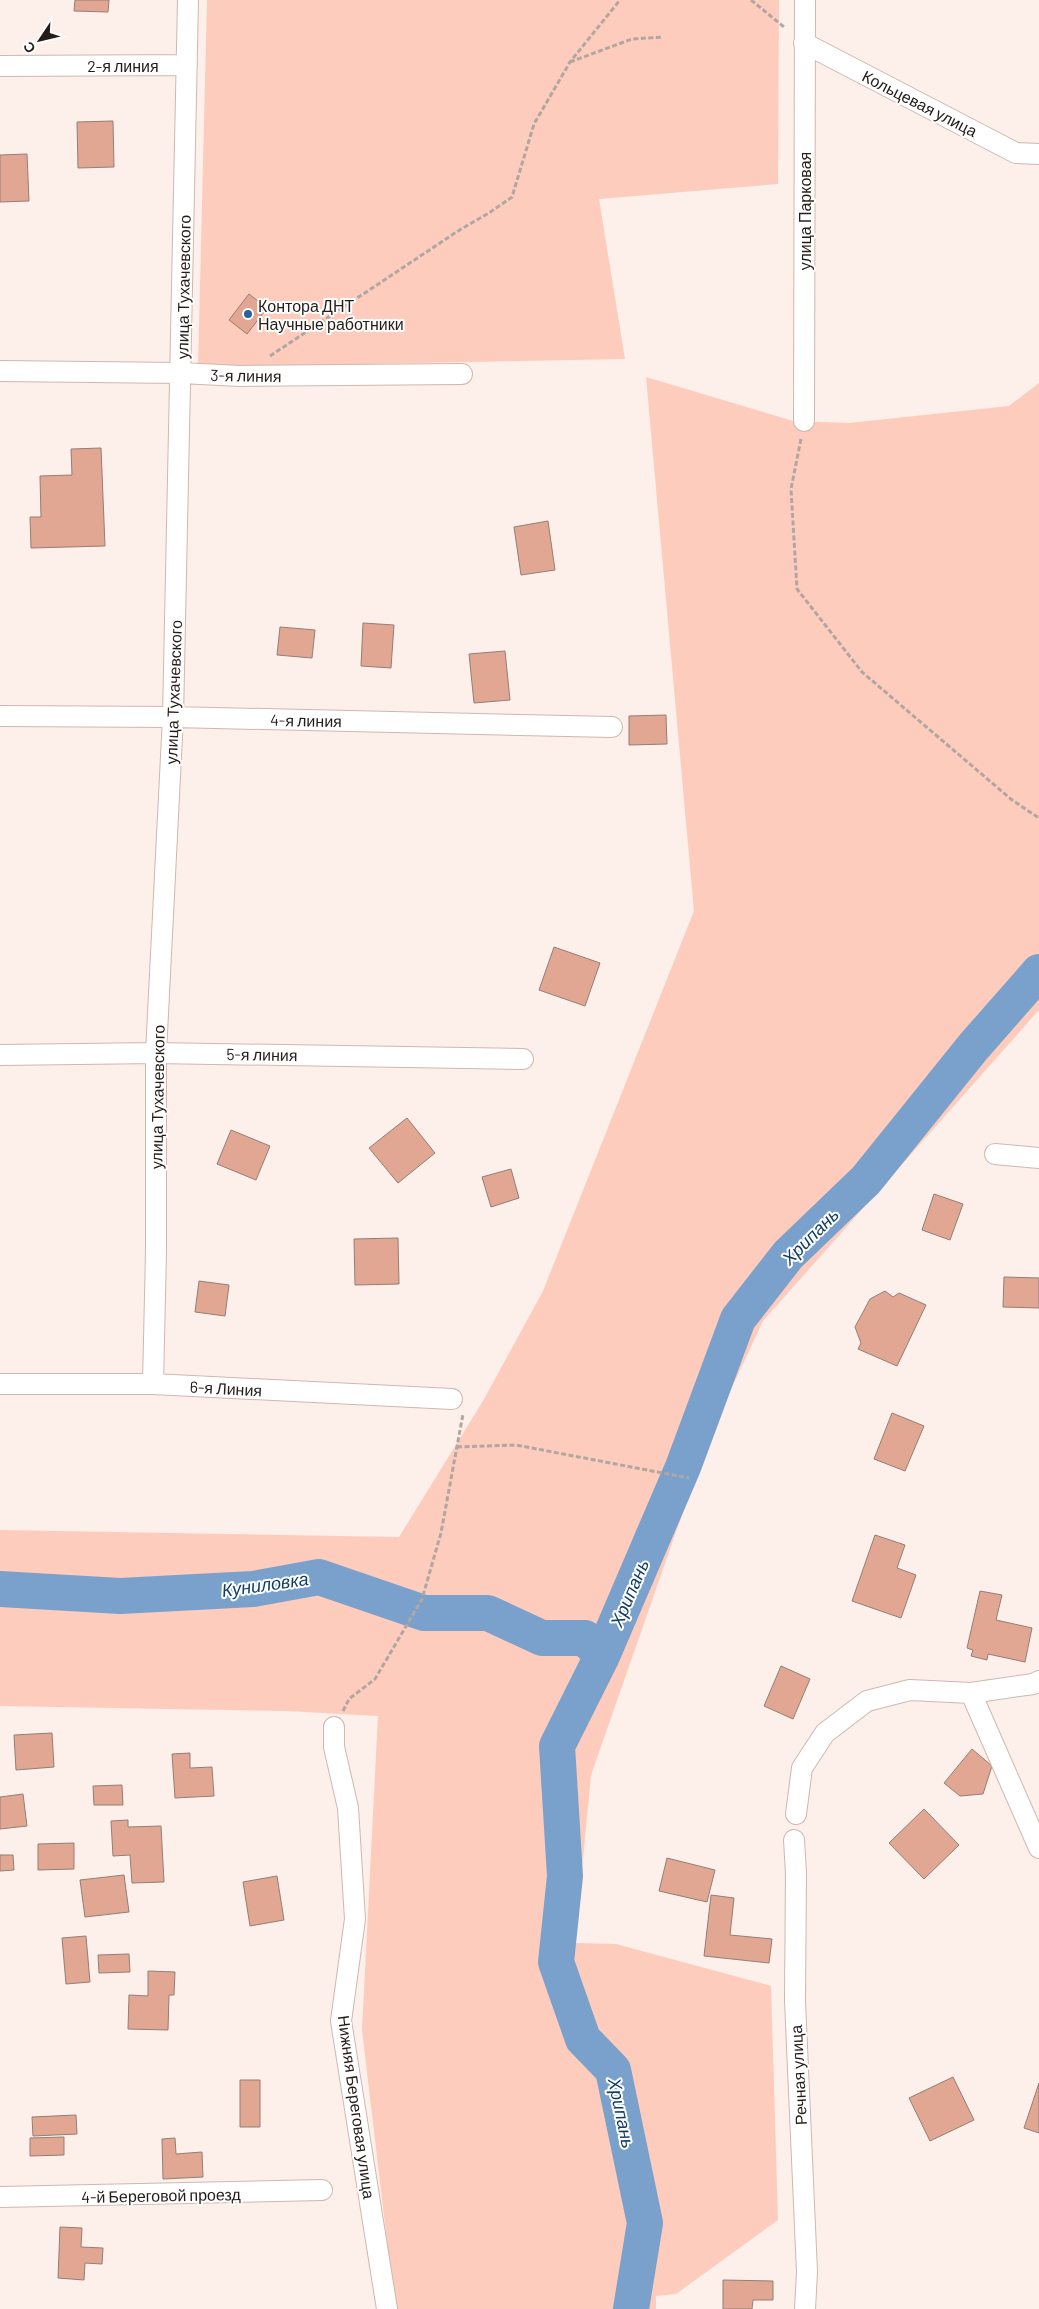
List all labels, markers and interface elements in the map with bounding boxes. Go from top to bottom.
north arrow [15,15,65,65]
text: С [19,39,39,57]
street label: 2-я линия [87,56,159,75]
street label: Кольцевая улица [859,66,981,140]
street label: улица Парковая [795,152,814,270]
street label: улица Тухачевского [172,215,194,359]
place label: Контора ДНТ Научные работники [258,296,404,333]
marker: Контора ДНТ Научные работники [242,308,254,320]
street label: 3-я линия [210,365,282,385]
street label: улица Тухачевского [161,619,185,765]
street label: 4-я линия [270,710,342,730]
street label: улица Тухачевского [146,1025,168,1169]
street label: 5-я линия [226,1044,298,1064]
water label: Хрипань [776,1203,843,1270]
street label: 6-я Линия [189,1377,263,1399]
water label: Хрипань [605,1556,653,1631]
water label: Куниловка [220,1567,310,1601]
street label: Нижняя Береговая улица [335,2014,379,2200]
street label: Речная улица [786,2024,810,2126]
water label: Хрипань [604,2075,640,2150]
street label: 4-й Береговой проезд [81,2184,242,2206]

